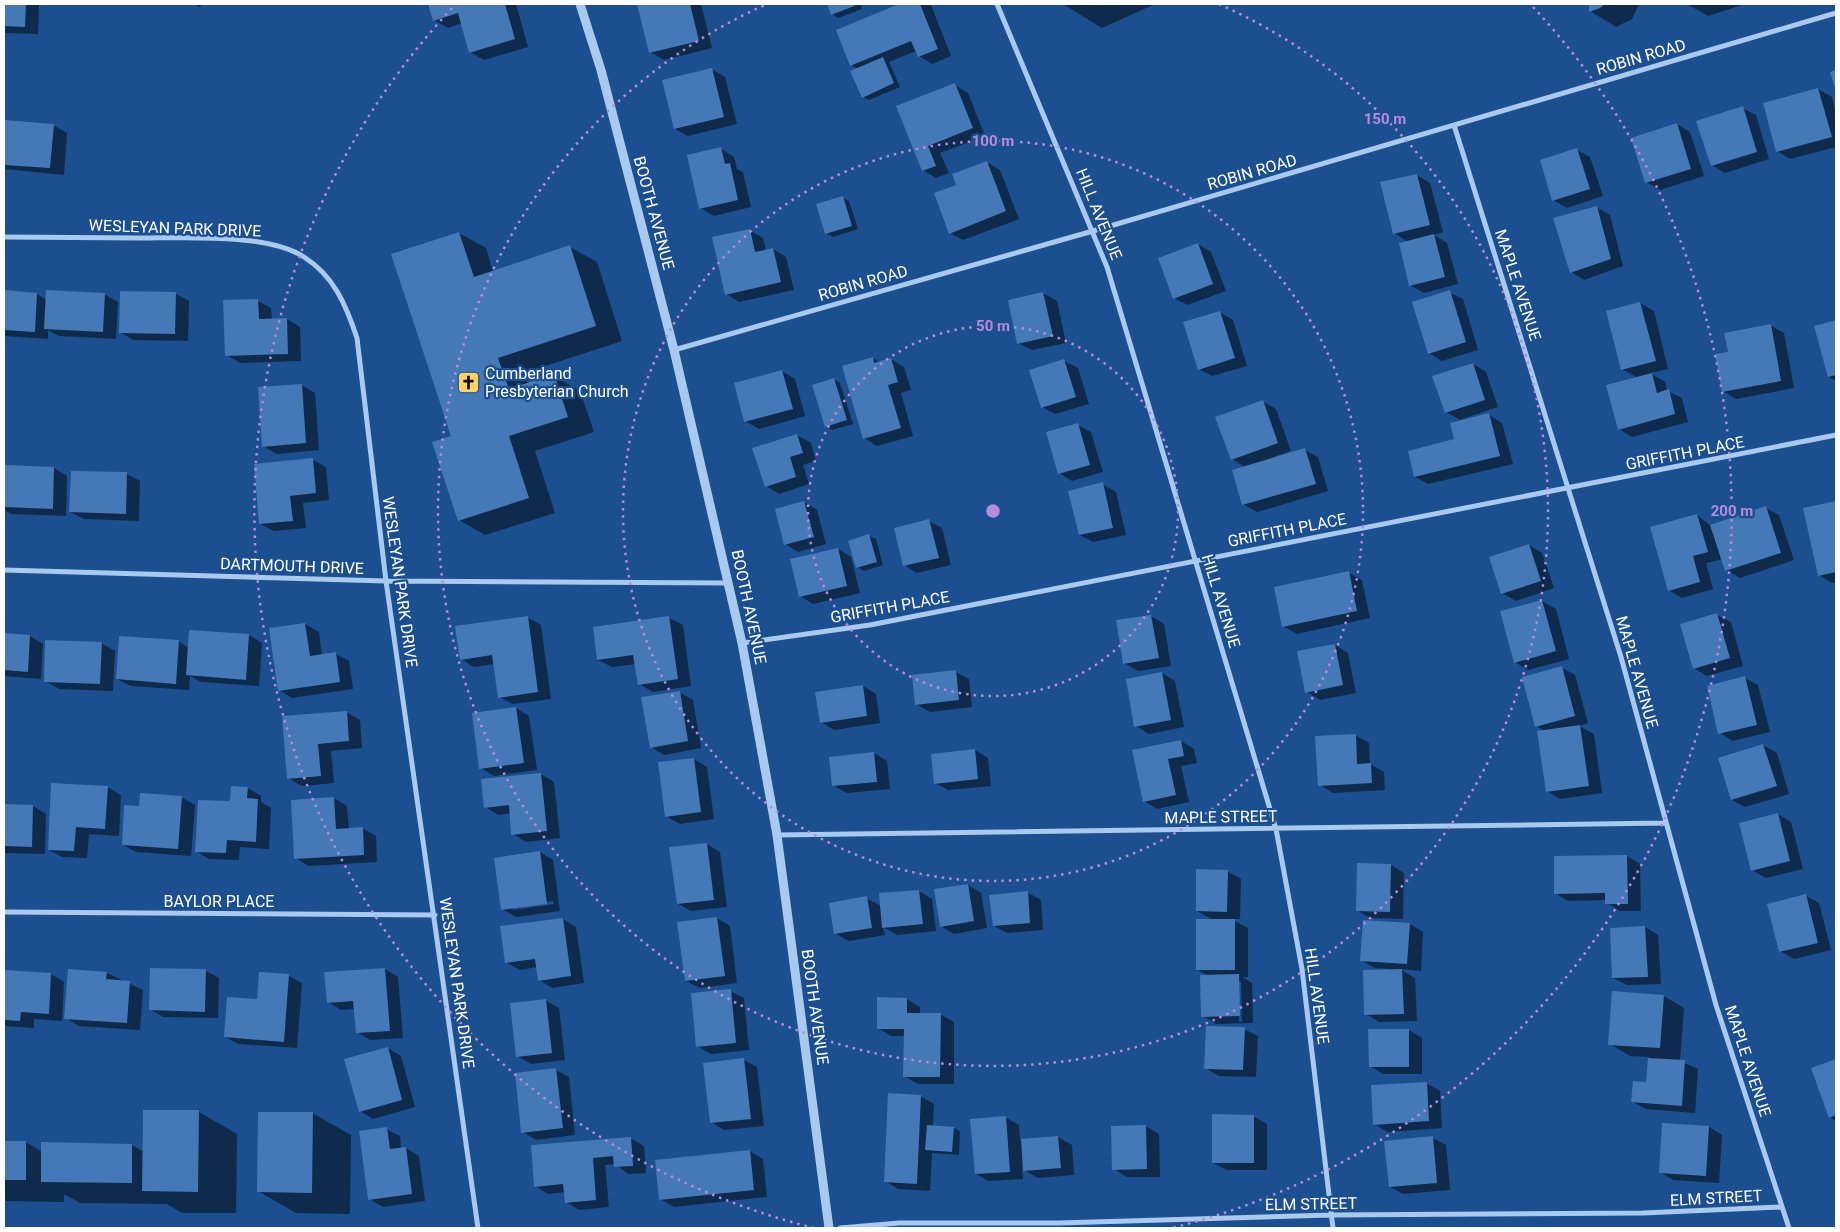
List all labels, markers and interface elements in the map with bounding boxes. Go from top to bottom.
street label: ROBIN ROAD [1594,35,1688,79]
text: 150 m [1364,110,1406,128]
text: 100 m [972,132,1014,150]
street label: ROBIN ROAD [1205,150,1299,194]
street label: BOOTH AVENUE [630,154,678,272]
street label: HILL AVENUE [1072,166,1126,262]
street label: WESLEYAN PARK DRIVE [88,215,262,241]
street label: MAPLE AVENUE [1491,227,1545,343]
street label: ROBIN ROAD [816,261,910,305]
text: 50 m [976,317,1010,335]
place label: Cumberland Presbyterian Church [485,364,629,401]
church icon: Cumberland Presbyterian Church [457,370,481,394]
street label: GRIFFITH PLACE [1624,432,1746,474]
street label: WESLEYAN PARK DRIVE [379,495,421,669]
centre of rings [984,502,1002,520]
text: 200 m [1711,502,1753,520]
street label: GRIFFITH PLACE [1226,509,1348,551]
street label: BOOTH AVENUE [728,548,770,666]
street label: HILL AVENUE [1198,552,1244,650]
street label: DARTMOUTH DRIVE [220,554,364,578]
street label: GRIFFITH PLACE [829,587,951,627]
street label: MAPLE AVENUE [1612,614,1662,730]
street label: MAPLE STREET [1164,807,1278,827]
street label: BAYLOR PLACE [164,892,274,911]
street label: WESLEYAN PARK DRIVE [436,896,478,1070]
street label: HILL AVENUE [1301,947,1333,1045]
street label: BOOTH AVENUE [797,948,833,1066]
street label: MAPLE AVENUE [1721,1003,1775,1119]
street label: ELM STREET [1669,1186,1763,1210]
street label: ELM STREET [1265,1194,1358,1214]

